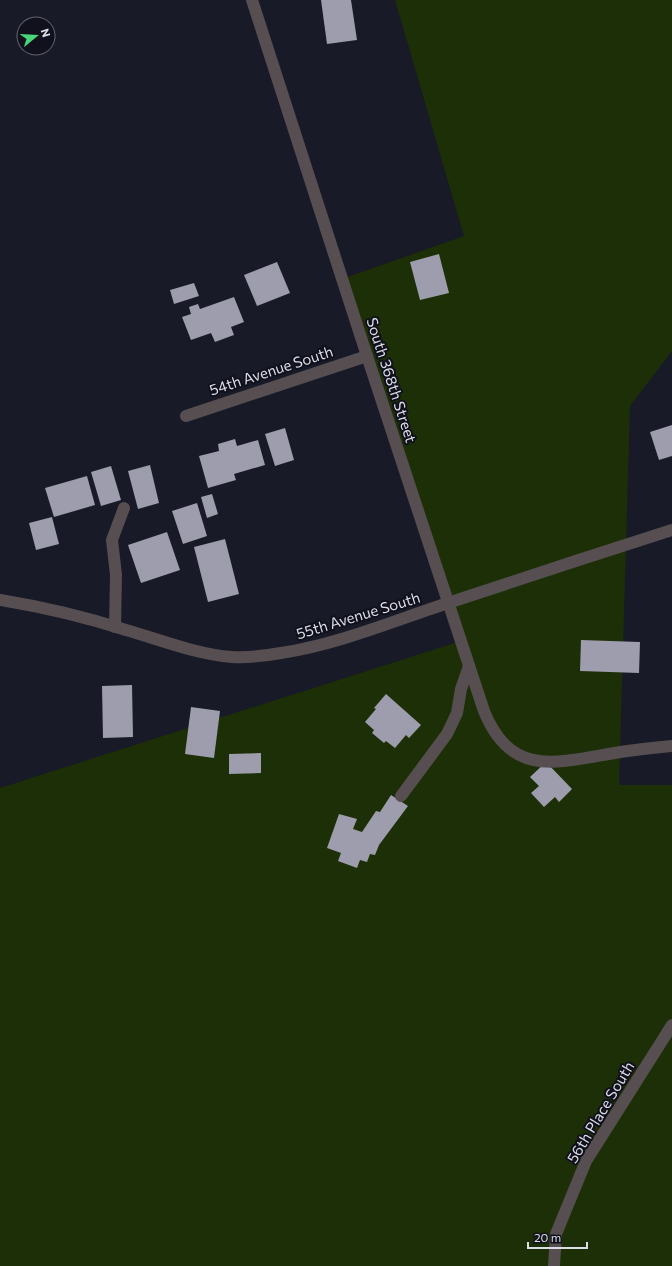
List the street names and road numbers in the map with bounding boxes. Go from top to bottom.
street label: South 368th Street [363,315,421,445]
street label: 54th Avenue South [207,342,335,398]
street label: 55th Avenue South [294,588,422,642]
street label: 56th Place South [563,1058,637,1166]

